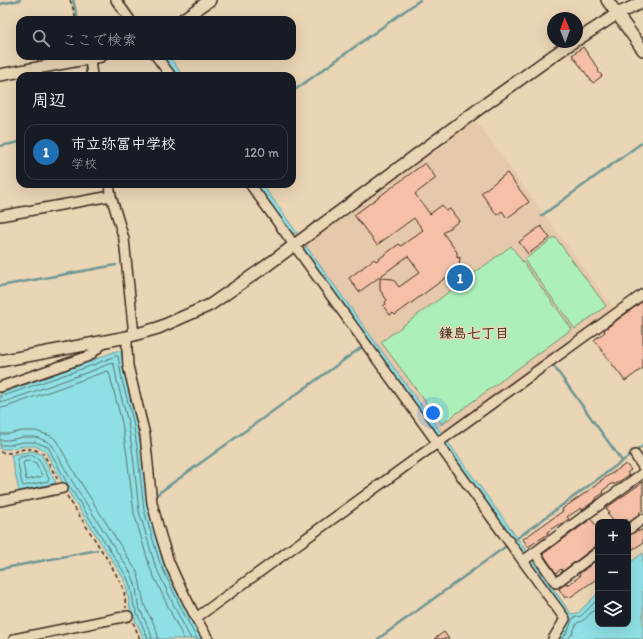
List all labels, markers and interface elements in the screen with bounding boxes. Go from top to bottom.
north arrow [547,12,583,48]
search box [16,16,296,60]
icon: search [30,27,52,49]
text: ここで検索 [62,31,137,49]
text: 周辺 [32,90,66,110]
text: 市立弥冨中学校 [71,135,176,153]
text: 1 [43,145,49,160]
text: 120 m [244,145,279,160]
text: 学校 [71,156,97,171]
pin: 1 [447,263,473,293]
district label: 鎌島七丁目 [439,325,509,342]
your location [423,403,443,423]
map controls [595,519,631,627]
button: + [595,519,631,555]
button: − [595,555,631,591]
button: layers [595,591,631,627]

